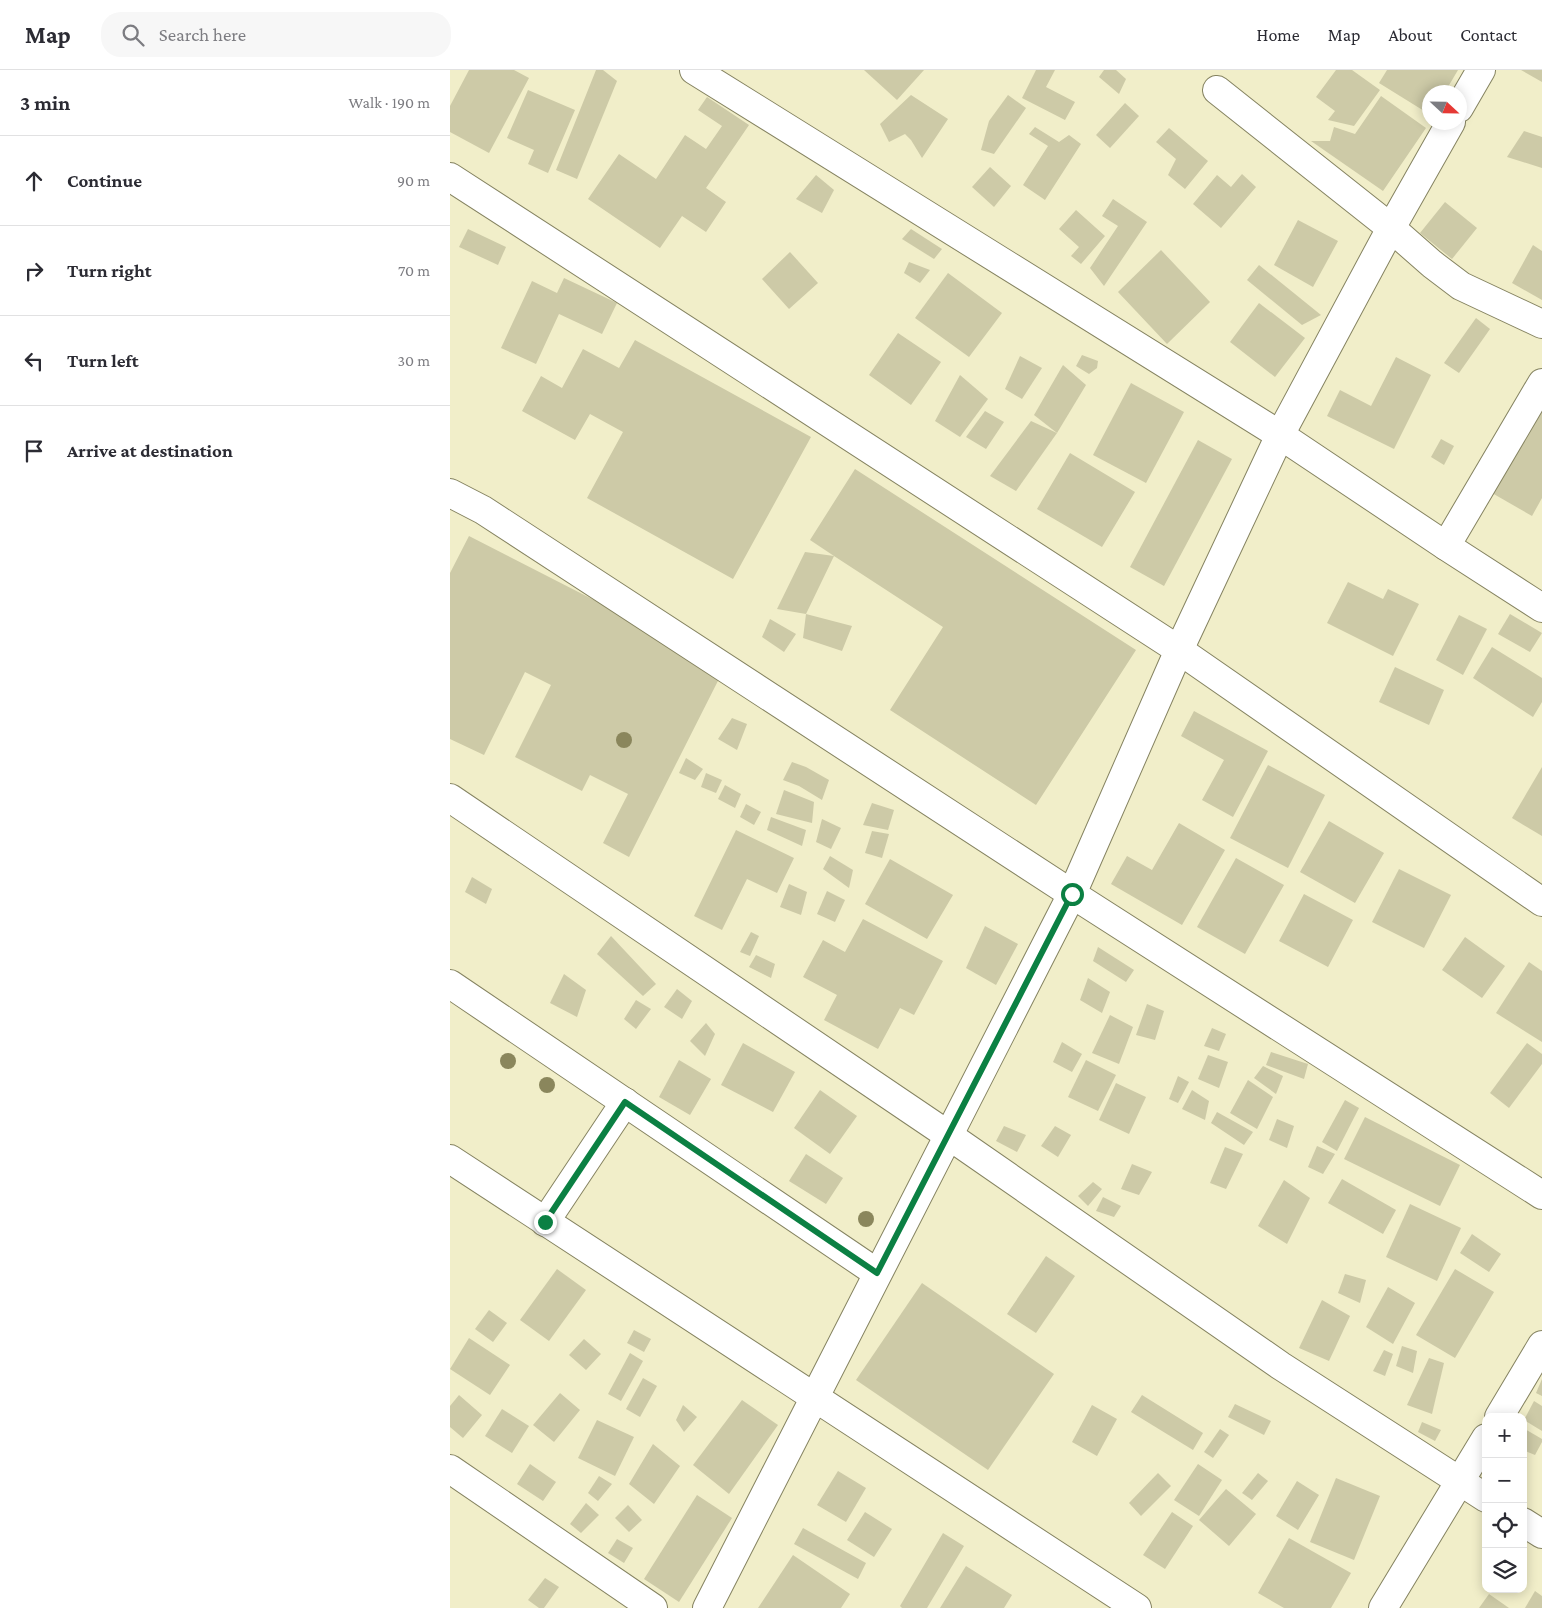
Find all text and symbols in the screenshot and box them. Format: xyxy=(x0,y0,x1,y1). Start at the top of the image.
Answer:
search box xyxy=(101,12,451,57)
text: Map xyxy=(25,21,71,48)
icon: search xyxy=(119,21,147,49)
text: Search here xyxy=(159,24,246,45)
text: Home xyxy=(1257,25,1300,45)
text: Map xyxy=(1328,25,1360,45)
text: About xyxy=(1388,25,1432,45)
text: Contact xyxy=(1460,25,1517,45)
north arrow xyxy=(1422,85,1467,130)
text: 3 min xyxy=(20,91,70,115)
text: Walk · 190 m xyxy=(349,94,430,111)
icon: ahead xyxy=(20,167,48,195)
text: Continue xyxy=(67,170,142,191)
text: 90 m xyxy=(397,172,430,189)
icon: right xyxy=(20,257,48,285)
text: Turn right xyxy=(67,260,152,281)
text: 70 m xyxy=(398,262,430,279)
icon: left xyxy=(20,347,48,375)
text: Turn left xyxy=(67,350,139,371)
text: 30 m xyxy=(398,352,430,369)
icon: arrive xyxy=(20,437,48,465)
text: Arrive at destination xyxy=(67,440,233,461)
route start xyxy=(1061,883,1084,906)
route end xyxy=(534,1211,557,1234)
map controls xyxy=(1482,1413,1527,1593)
button: + xyxy=(1482,1413,1527,1458)
button: − xyxy=(1482,1458,1527,1503)
button: locate xyxy=(1482,1503,1527,1548)
button: layers xyxy=(1482,1548,1527,1593)

